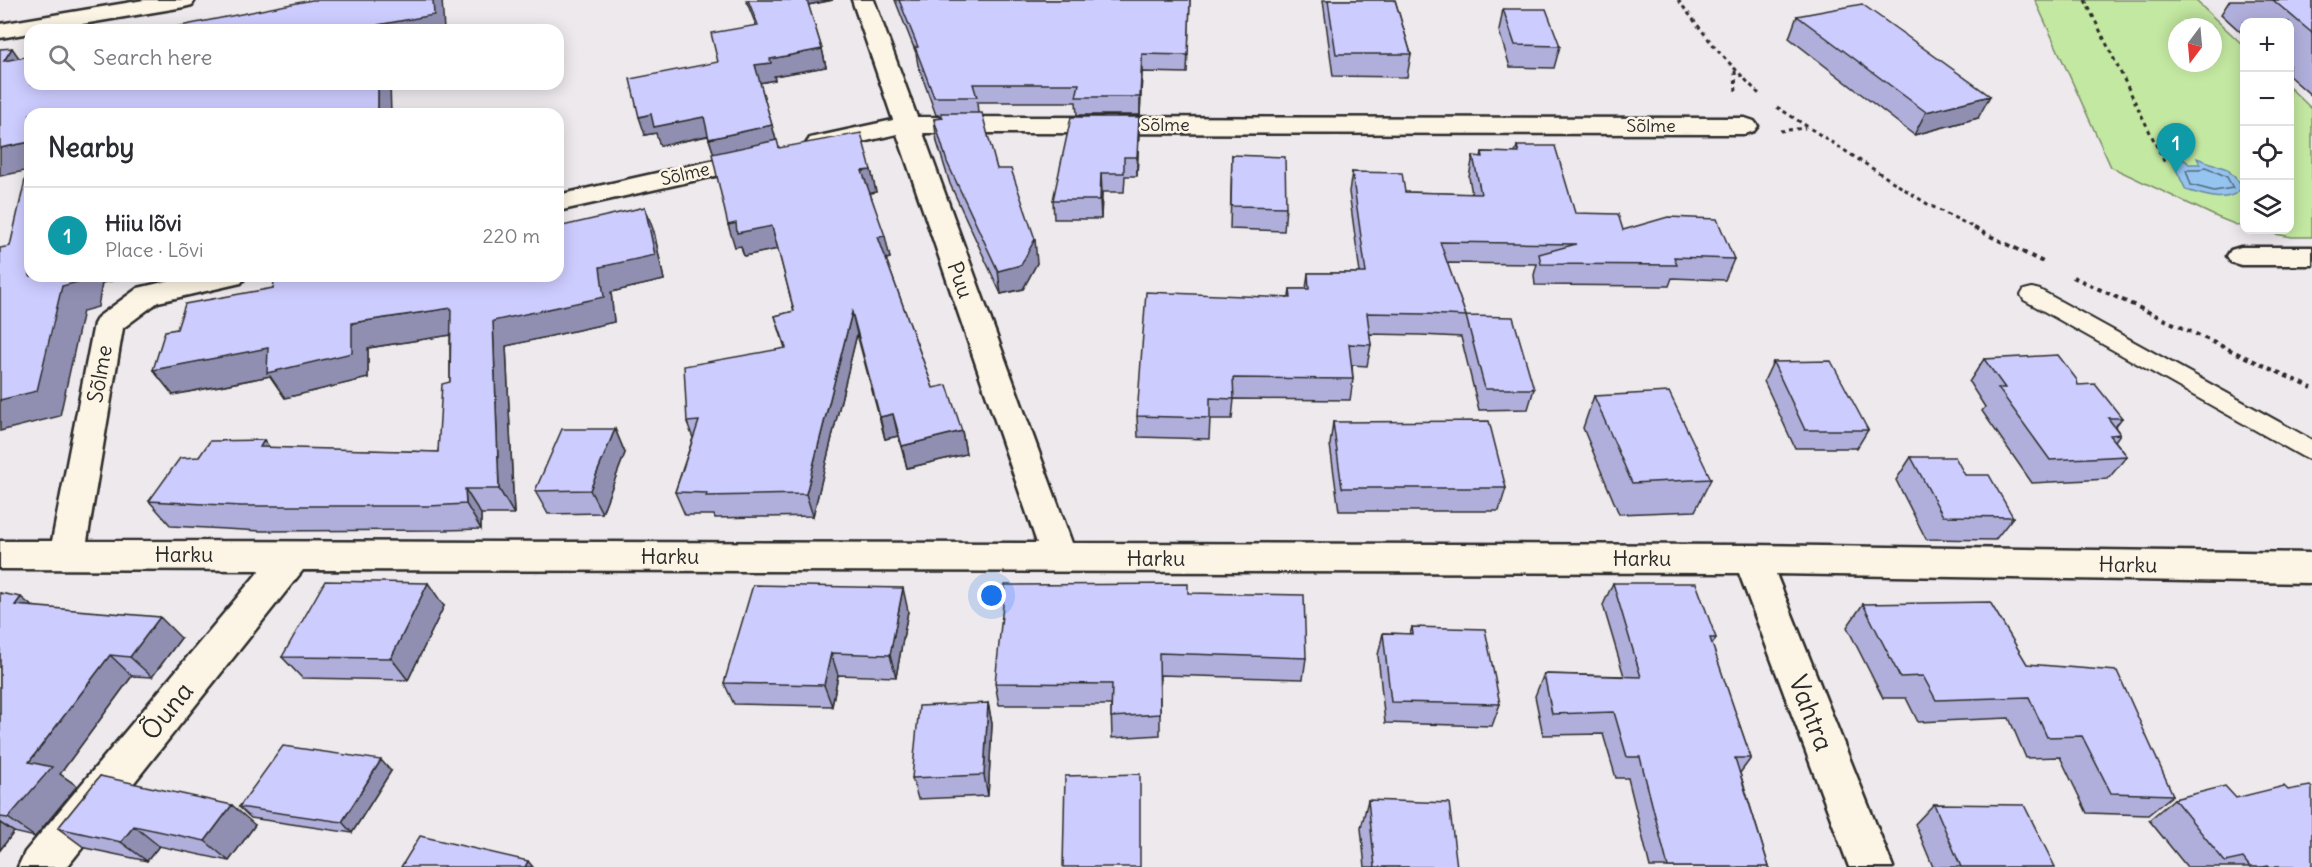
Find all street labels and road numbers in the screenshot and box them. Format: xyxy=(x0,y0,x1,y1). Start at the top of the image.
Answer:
street label: Sõlme xyxy=(1140,113,1190,136)
street label: Sõlme xyxy=(1626,114,1676,137)
street label: Sõlme xyxy=(658,157,712,190)
street label: Puu xyxy=(941,258,979,302)
street label: Sõlme xyxy=(81,343,118,405)
street label: Harku xyxy=(155,541,213,568)
street label: Harku xyxy=(641,543,699,570)
street label: Harku xyxy=(1127,545,1185,572)
street label: Harku xyxy=(1613,545,1671,572)
street label: Harku xyxy=(2098,550,2158,579)
street label: Vahtra xyxy=(1782,670,1841,755)
street label: Õuna xyxy=(133,675,200,746)

